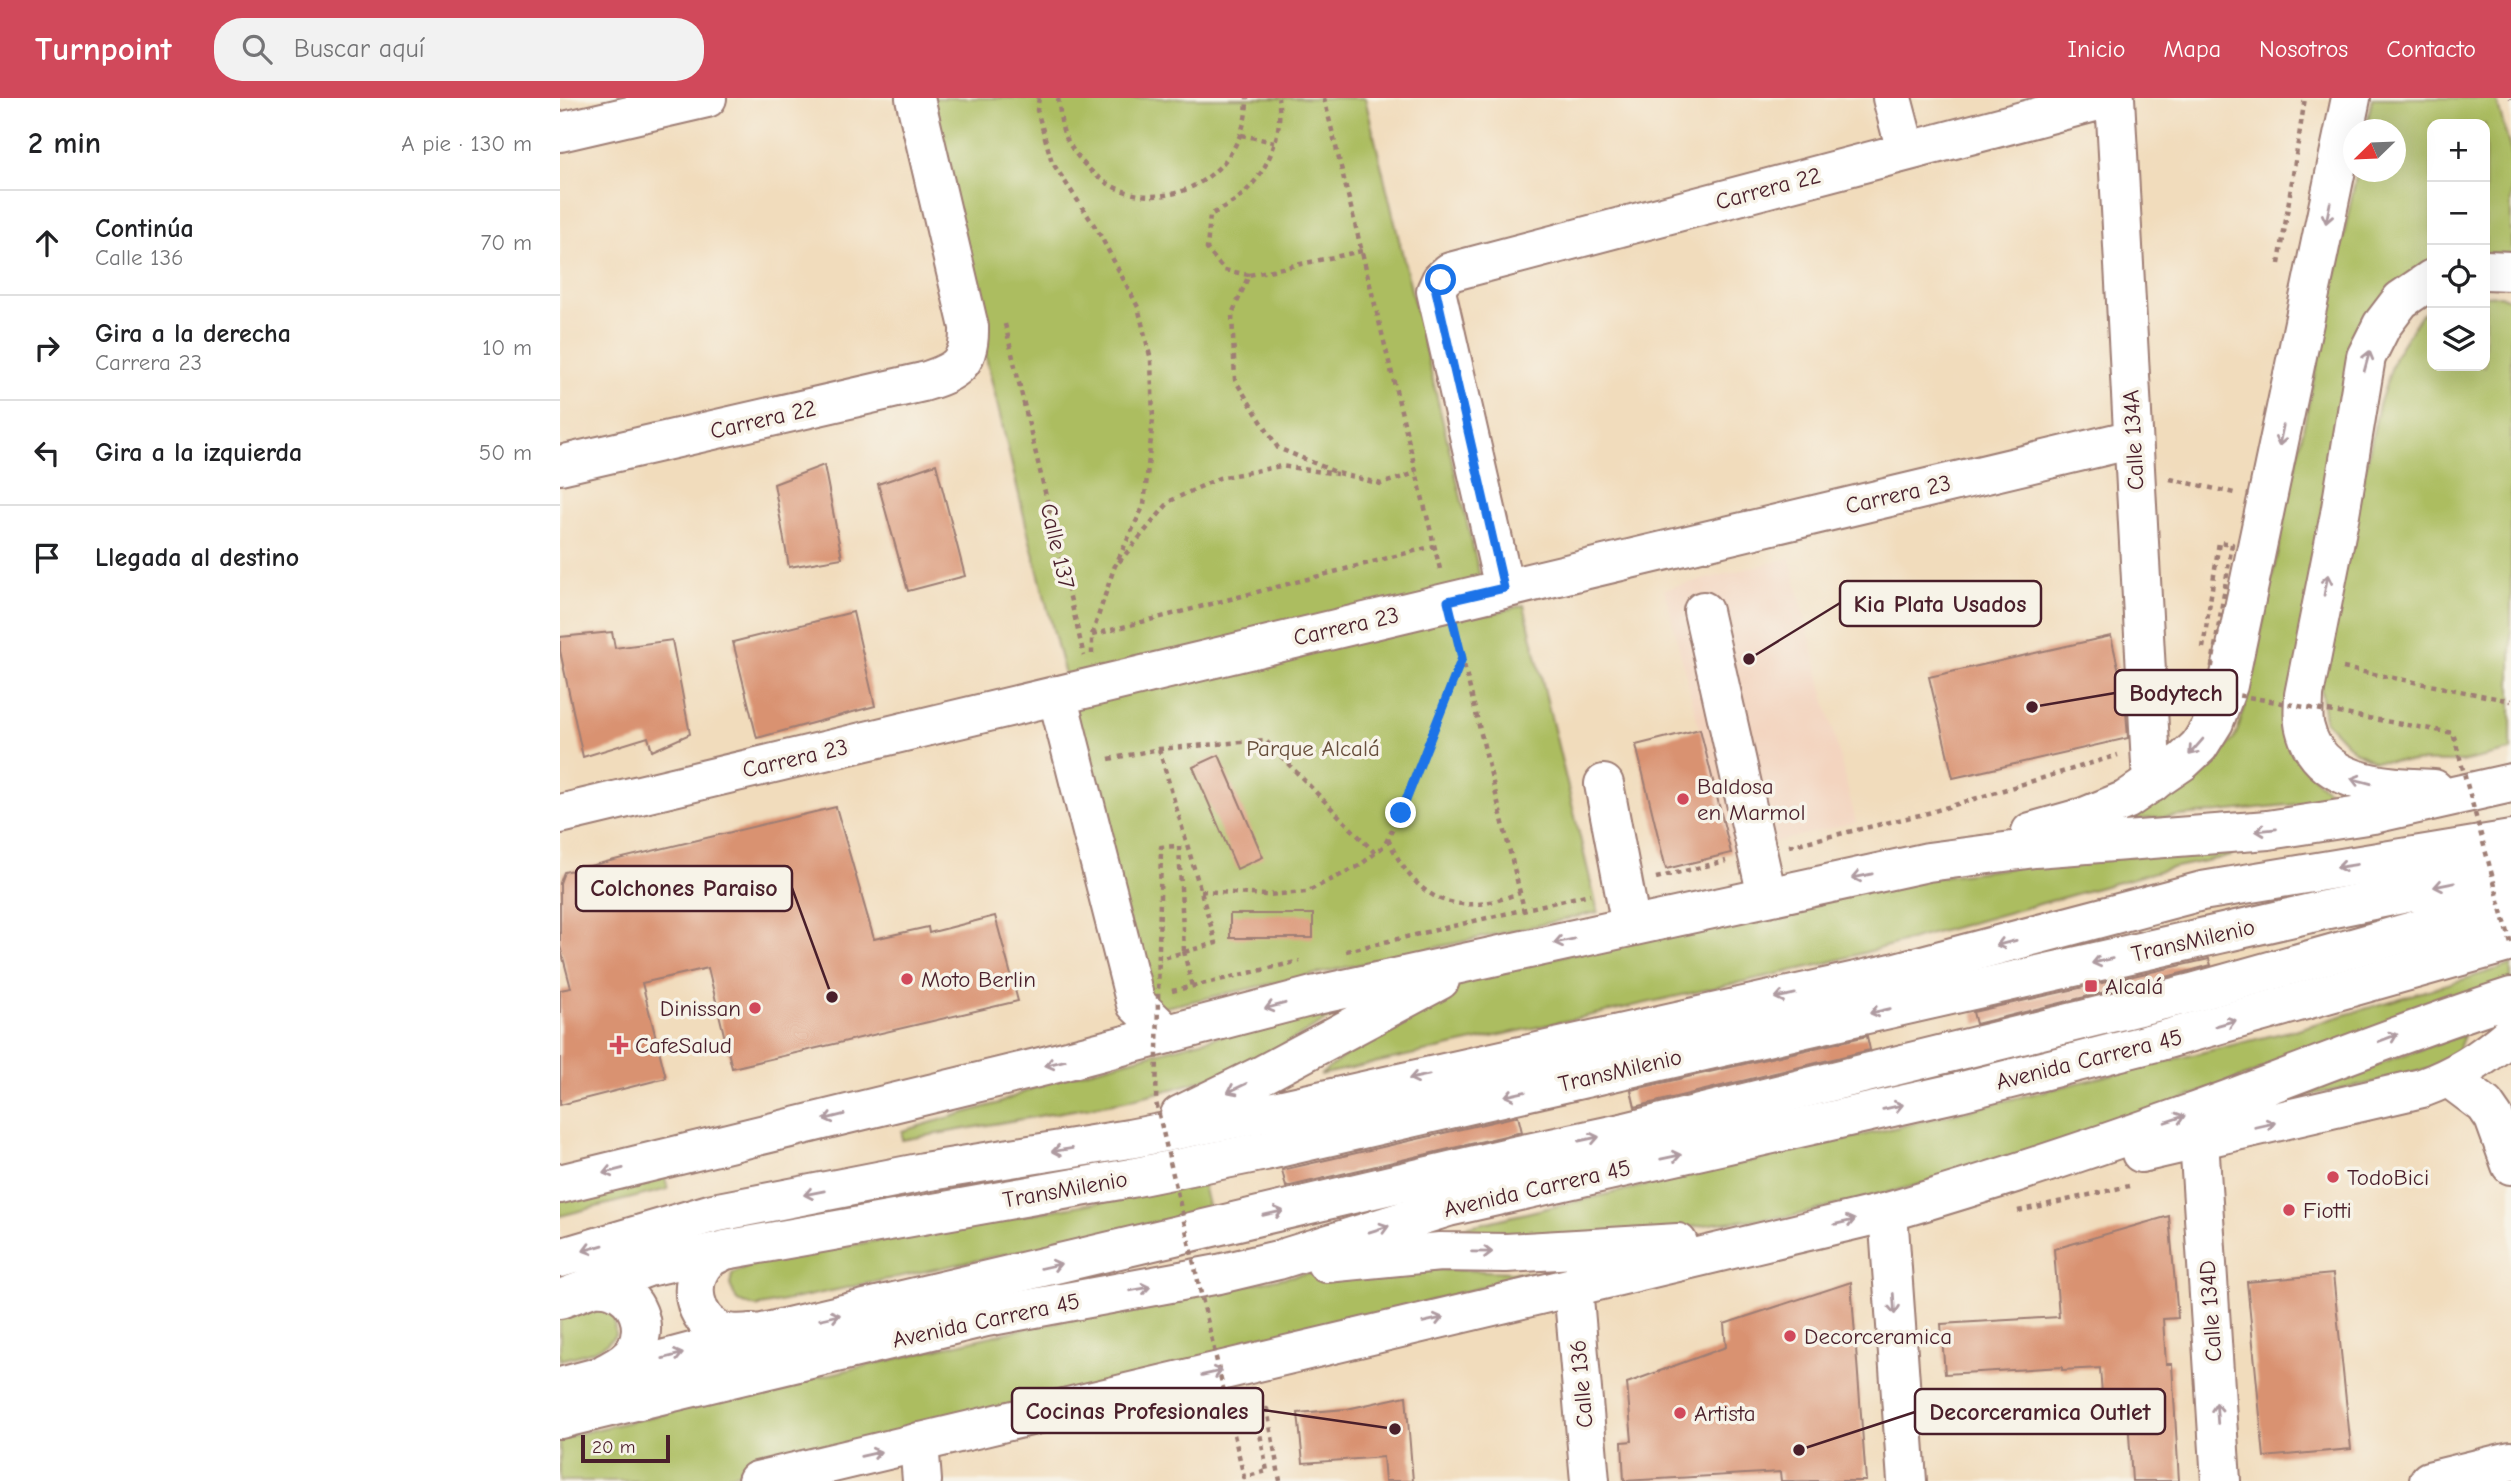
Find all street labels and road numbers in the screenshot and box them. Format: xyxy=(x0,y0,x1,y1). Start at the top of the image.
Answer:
street label: Carrera 22 xyxy=(1713,162,1824,215)
street label: Calle 134A xyxy=(2117,389,2150,491)
street label: Carrera 22 xyxy=(708,394,819,445)
street label: Carrera 23 xyxy=(1843,469,1953,520)
street label: Calle 137 xyxy=(1035,501,1080,592)
street label: Carrera 23 xyxy=(1291,601,1401,652)
street label: Carrera 23 xyxy=(740,733,850,784)
street label: TransMilenio xyxy=(2129,913,2258,968)
street label: Avenida Carrera 45 xyxy=(1993,1023,2185,1096)
street label: TransMilenio xyxy=(1556,1043,1685,1098)
street label: Avenida Carrera 45 xyxy=(1441,1154,1633,1223)
street label: TransMilenio xyxy=(1001,1165,1129,1214)
street label: Calle 134D xyxy=(2193,1259,2228,1363)
street label: Avenida Carrera 45 xyxy=(890,1287,1082,1354)
street label: Calle 136 xyxy=(1564,1339,1599,1429)

